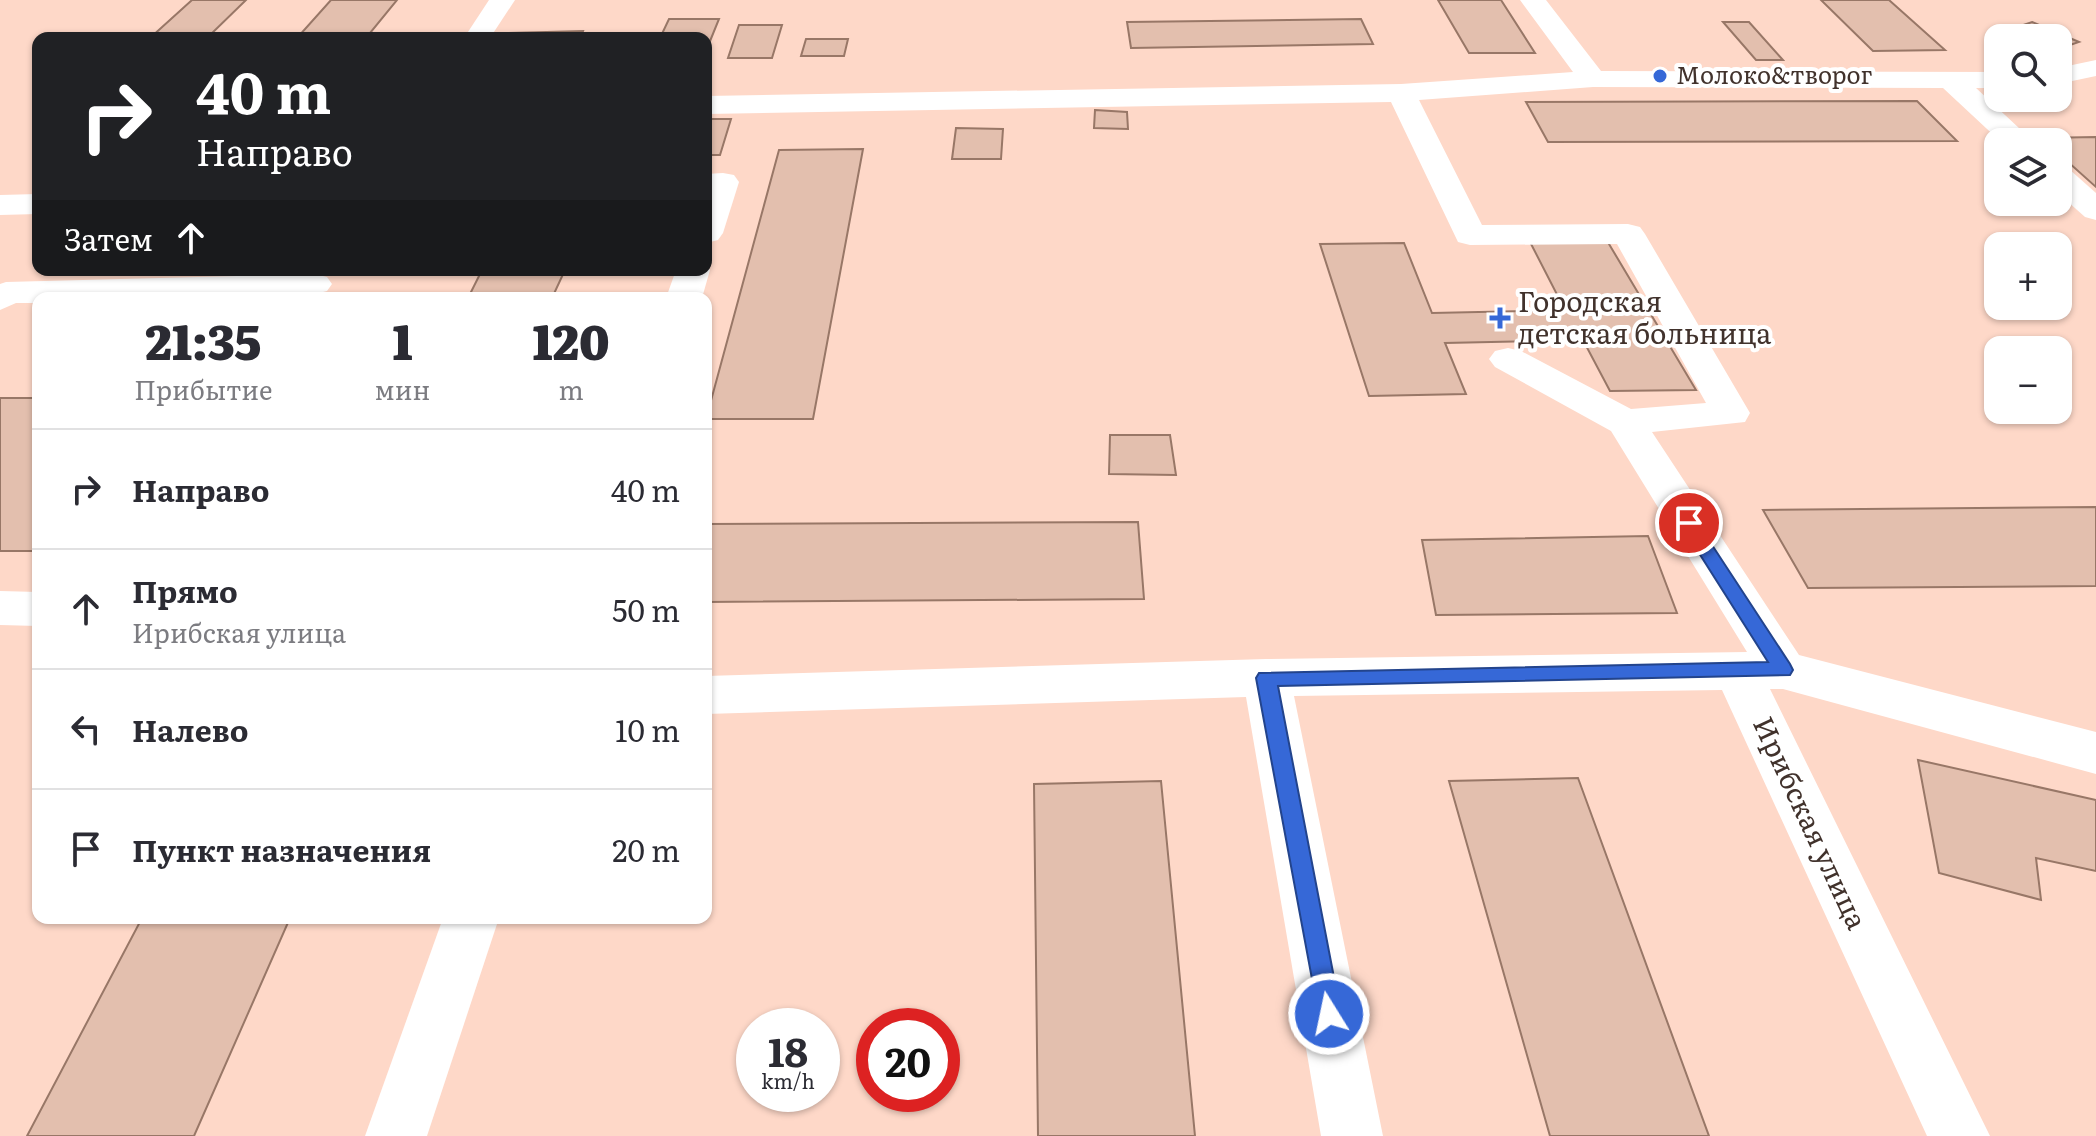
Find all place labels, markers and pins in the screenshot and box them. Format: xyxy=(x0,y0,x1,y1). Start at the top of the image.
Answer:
place label: Молоко&творог xyxy=(1676,56,1873,91)
marker: Молоко&творог xyxy=(1651,67,1669,85)
place label: Городская детская больница xyxy=(1518,279,1771,353)
marker: Городская детская больница xyxy=(1489,307,1511,329)
pin xyxy=(1655,489,1723,557)

